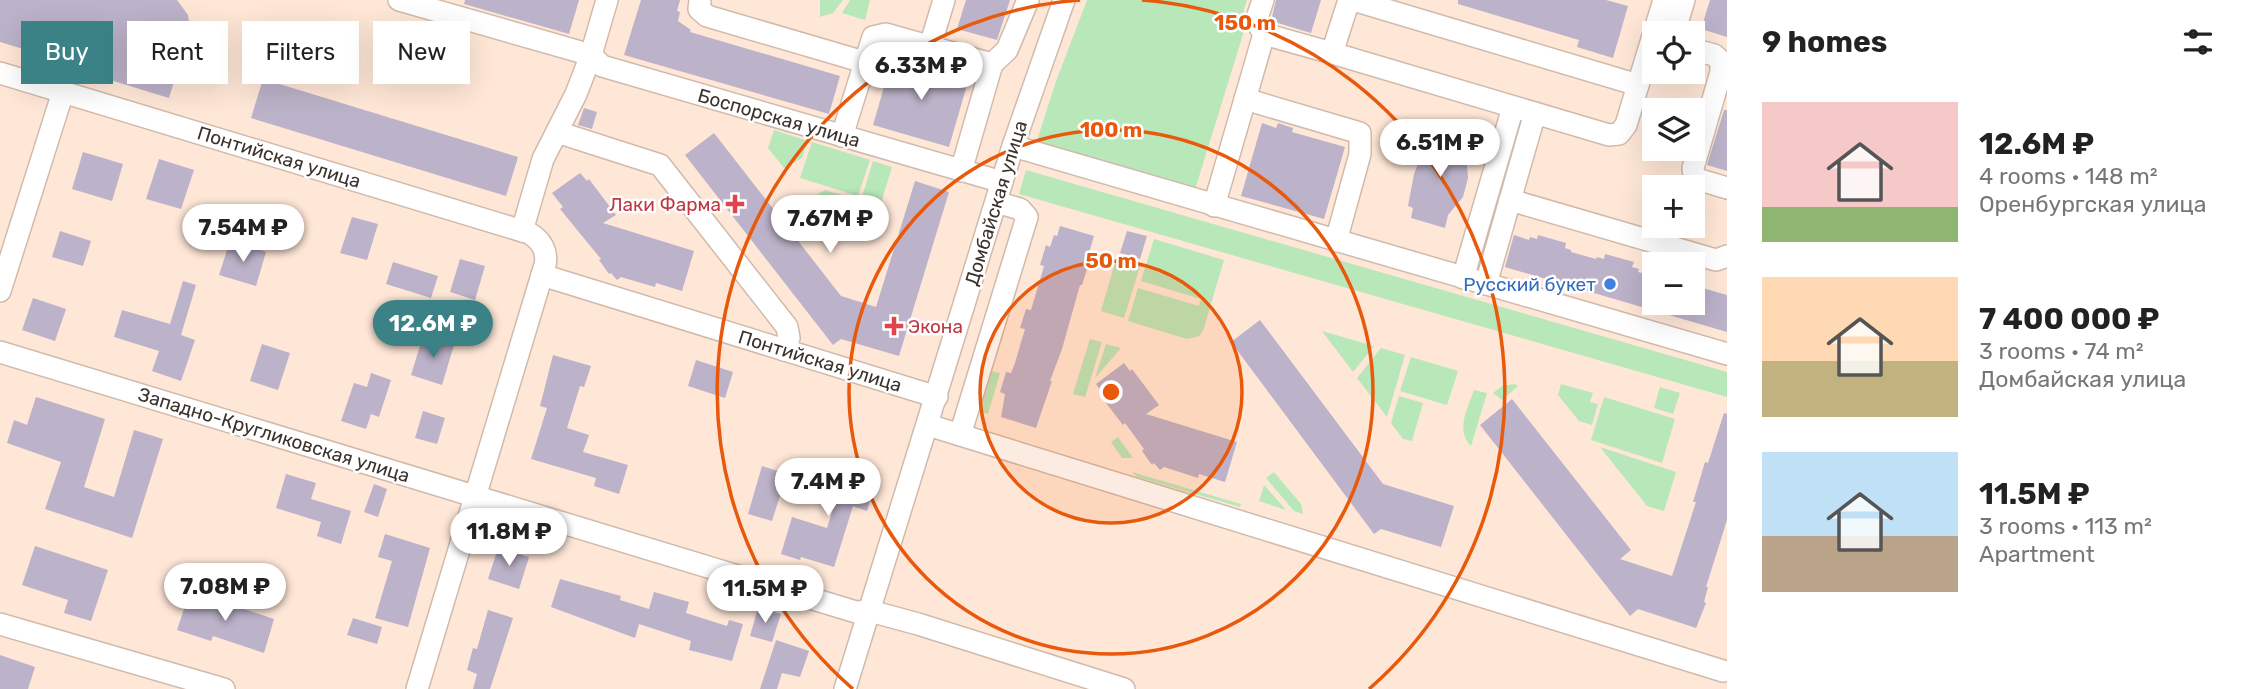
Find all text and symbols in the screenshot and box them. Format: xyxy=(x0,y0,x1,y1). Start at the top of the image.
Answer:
text: 150 m xyxy=(1214,10,1276,35)
chip: Buy xyxy=(21,21,113,84)
chip: Rent xyxy=(127,21,228,84)
chip: Filters xyxy=(242,21,359,84)
chip: New xyxy=(373,21,470,84)
map controls xyxy=(1642,21,1705,315)
button: locate xyxy=(1642,21,1705,84)
icon: filters xyxy=(2179,23,2217,61)
text: 9 homes xyxy=(1762,24,1887,60)
pin: 6.33M ₽ xyxy=(856,42,986,102)
text: 6.33M ₽ xyxy=(875,51,967,79)
street label: Боспорская улица xyxy=(695,84,863,152)
button: layers xyxy=(1642,98,1705,161)
text: 100 m xyxy=(1080,117,1142,142)
street label: Домбайская улица xyxy=(960,118,1032,288)
pin: 6.51M ₽ xyxy=(1375,120,1505,179)
street label: Понтийская улица xyxy=(194,121,364,193)
text: 12.6M ₽ xyxy=(1979,126,2094,162)
text: 6.51M ₽ xyxy=(1396,128,1484,156)
icon: home xyxy=(1818,130,1902,214)
text: 4 rooms · 148 m² xyxy=(1979,162,2158,190)
button: + xyxy=(1642,175,1705,238)
text: Оренбургская улица xyxy=(1979,190,2207,218)
place label: Лаки Фарма xyxy=(609,193,721,216)
marker: Лаки Фарма xyxy=(727,196,743,212)
pin: 7.67M ₽ xyxy=(765,196,895,255)
pin: 7.54M ₽ xyxy=(178,204,308,264)
text: 7.67M ₽ xyxy=(787,204,873,232)
text: 7.54M ₽ xyxy=(198,213,288,241)
text: 50 m xyxy=(1085,248,1137,273)
button: − xyxy=(1642,252,1705,315)
place label: Русский букет xyxy=(1463,273,1596,296)
marker: Русский букет xyxy=(1602,276,1618,292)
pin: 12.6M ₽ xyxy=(368,300,498,360)
text: 7 400 000 ₽ xyxy=(1979,301,2159,337)
icon: home xyxy=(1818,305,1902,389)
text: 12.6M ₽ xyxy=(389,309,477,337)
place label: Экона xyxy=(908,315,963,338)
marker: Экона xyxy=(886,318,902,334)
street label: Понтийская улица xyxy=(735,325,905,397)
text: 3 rooms · 74 m² xyxy=(1979,337,2144,365)
text: Домбайская улица xyxy=(1979,365,2186,393)
centre of rings xyxy=(1099,380,1123,404)
street label: Западно-Кругликовская улица xyxy=(135,383,413,487)
pin: 7.4M ₽ xyxy=(771,458,885,518)
text: 7.4M ₽ xyxy=(791,467,865,495)
text: 11.5M ₽ xyxy=(1979,476,2090,512)
icon: home xyxy=(1818,480,1902,564)
pin: 11.8M ₽ xyxy=(444,508,574,568)
text: 3 rooms · 113 m² xyxy=(1979,512,2152,540)
text: 11.8M ₽ xyxy=(466,517,552,545)
text: Apartment xyxy=(1979,540,2095,568)
pin: 7.08M ₽ xyxy=(160,564,290,623)
pin: 11.5M ₽ xyxy=(700,566,830,625)
text: 7.08M ₽ xyxy=(180,572,270,600)
text: 11.5M ₽ xyxy=(723,574,807,602)

